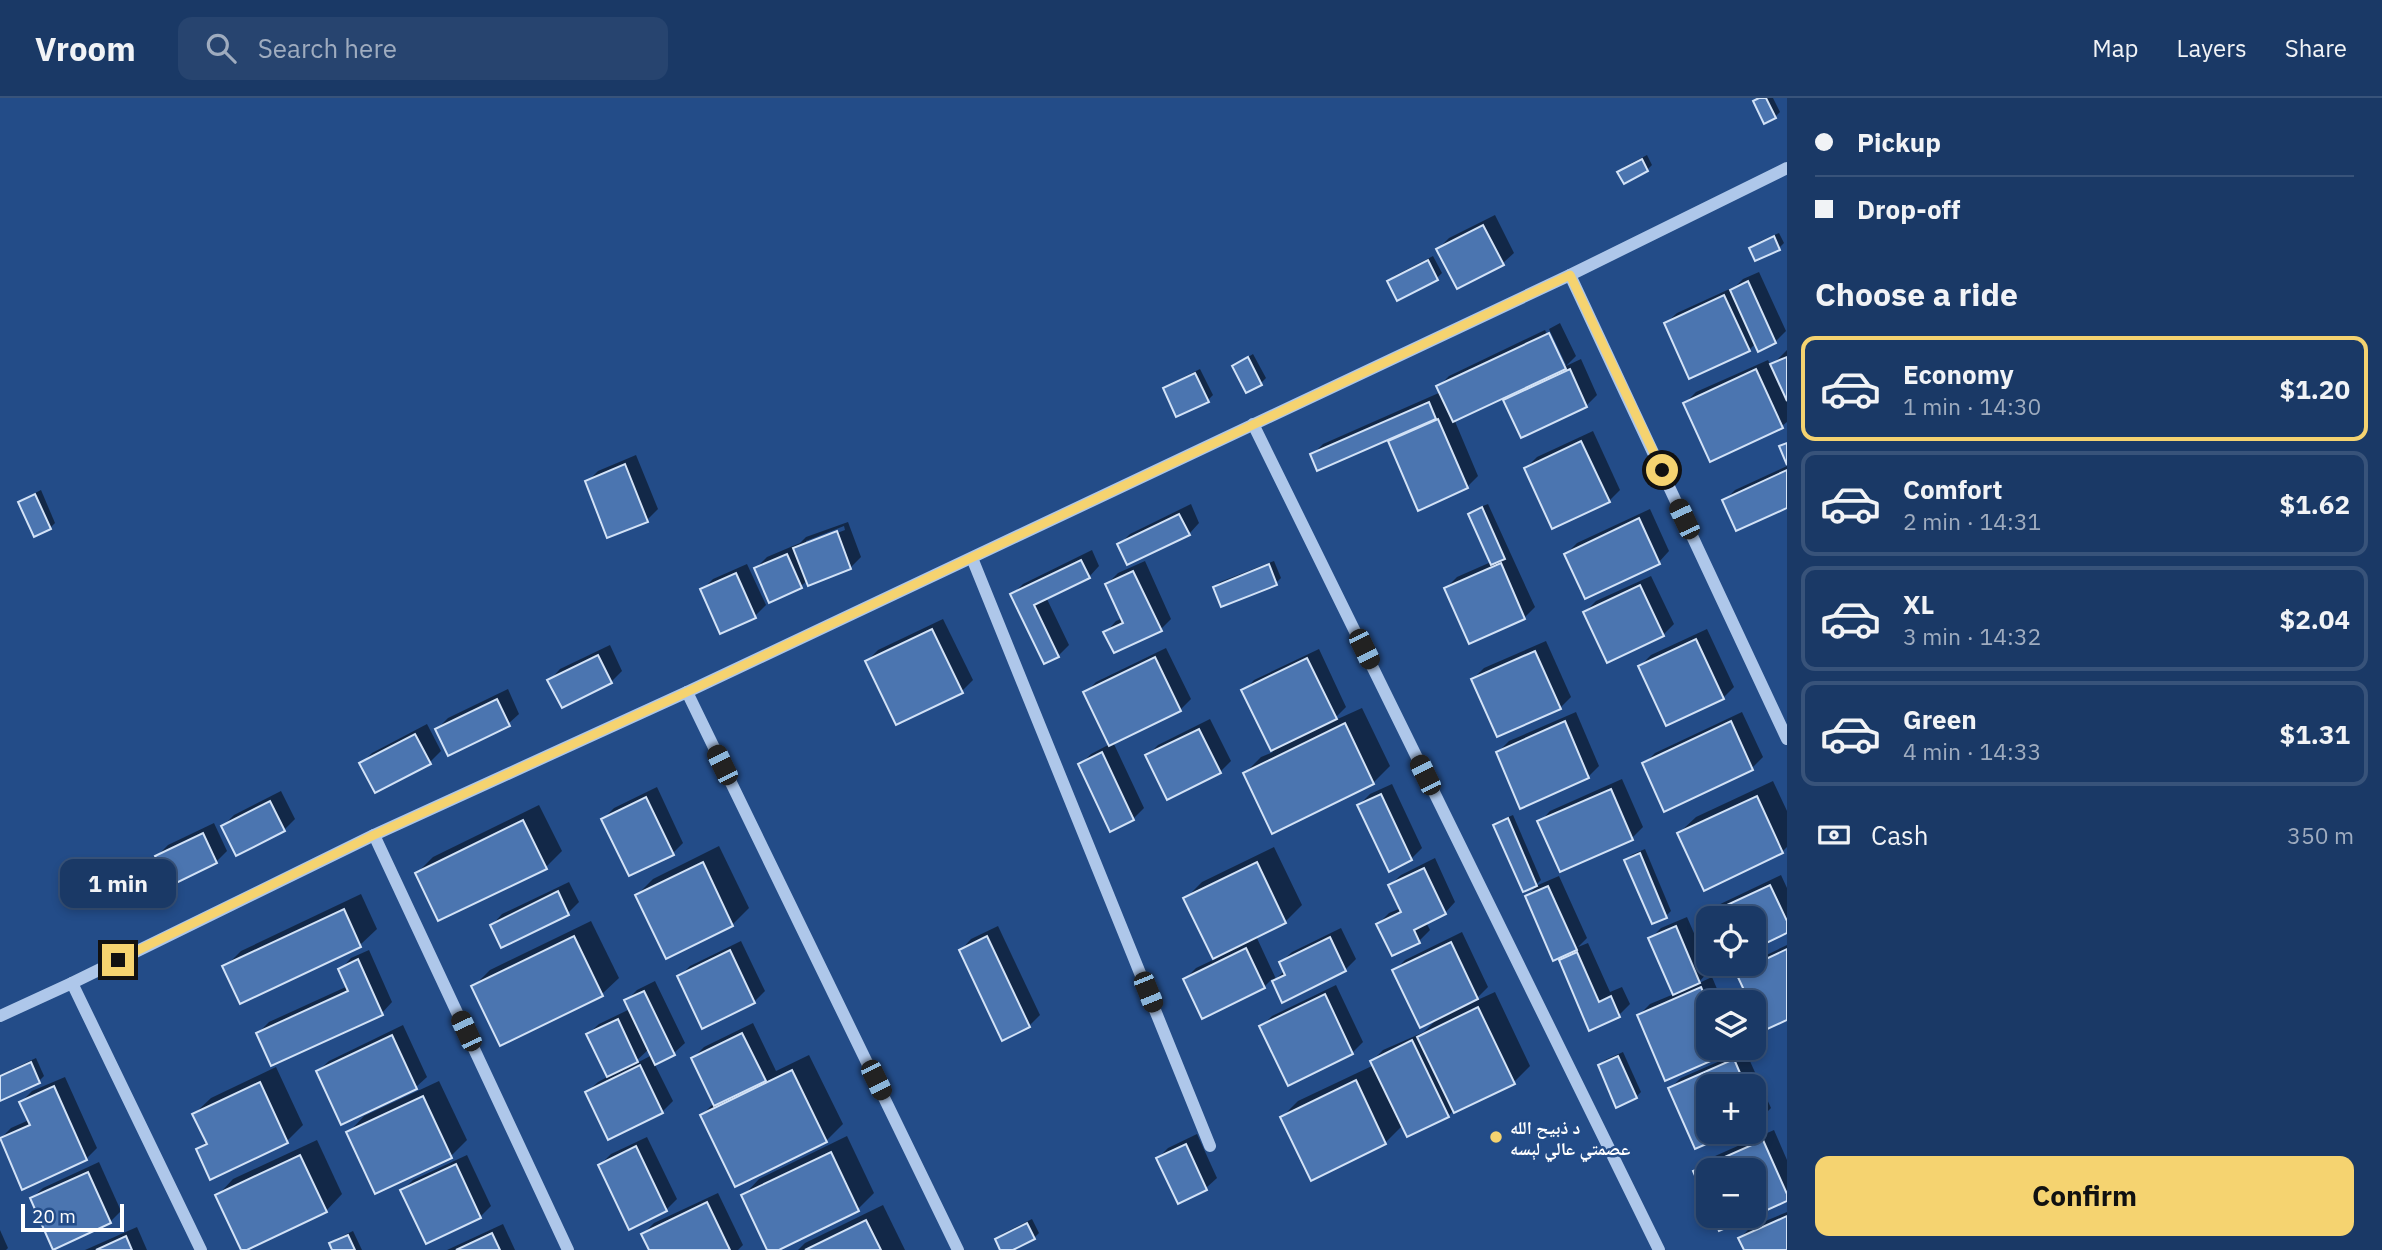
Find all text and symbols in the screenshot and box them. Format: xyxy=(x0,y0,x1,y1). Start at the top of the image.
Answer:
search box xyxy=(178,17,668,80)
text: Vroom xyxy=(35,27,136,70)
icon: search xyxy=(202,29,240,67)
text: Search here xyxy=(258,31,397,65)
text: Map xyxy=(2092,32,2139,64)
text: Layers xyxy=(2177,32,2247,64)
text: Share xyxy=(2285,32,2347,64)
text: Pickup xyxy=(1857,125,1941,159)
text: Drop-off xyxy=(1857,192,1960,226)
text: Choose a ride xyxy=(1815,273,2018,315)
icon: car xyxy=(1819,357,1882,420)
text: Economy xyxy=(1903,357,2014,391)
text: $1.20 xyxy=(2280,372,2350,406)
text: 1 min · 14:30 xyxy=(1903,391,2041,421)
route start xyxy=(1646,454,1678,486)
icon: car xyxy=(1819,472,1882,535)
text: Comfort xyxy=(1903,472,2002,506)
text: $1.62 xyxy=(2280,487,2350,521)
car xyxy=(1666,496,1703,542)
text: 2 min · 14:31 xyxy=(1903,506,2041,536)
icon: car xyxy=(1819,587,1882,650)
text: XL xyxy=(1903,587,1934,621)
text: $2.04 xyxy=(2280,602,2350,636)
text: 3 min · 14:32 xyxy=(1903,621,2041,651)
car xyxy=(1346,626,1383,672)
icon: car xyxy=(1819,702,1882,765)
text: Green xyxy=(1903,702,1977,736)
text: $1.31 xyxy=(2280,717,2350,751)
text: 4 min · 14:33 xyxy=(1903,736,2041,766)
car xyxy=(704,742,741,788)
car xyxy=(1407,752,1444,798)
icon: cash xyxy=(1815,816,1853,854)
text: Cash xyxy=(1871,818,1928,852)
text: 350 m xyxy=(2287,820,2354,850)
callout: 1 min xyxy=(60,858,176,908)
text: 1 min xyxy=(88,868,148,898)
map controls xyxy=(1696,906,1766,1228)
button: locate xyxy=(1696,906,1766,976)
route end xyxy=(102,944,134,976)
car xyxy=(1131,969,1166,1015)
button: layers xyxy=(1696,990,1766,1060)
car xyxy=(448,1008,485,1054)
car xyxy=(858,1057,895,1103)
button: + xyxy=(1696,1074,1766,1144)
place label: د ذبیح الله عصمتي عالي لېسه xyxy=(1510,1116,1630,1163)
marker: د ذبیح الله عصمتي عالي لېسه xyxy=(1488,1129,1504,1145)
button: Confirm xyxy=(1815,1156,2354,1236)
button: − xyxy=(1696,1158,1766,1228)
scale bar xyxy=(21,1201,124,1233)
text: 20 m xyxy=(32,1204,76,1228)

